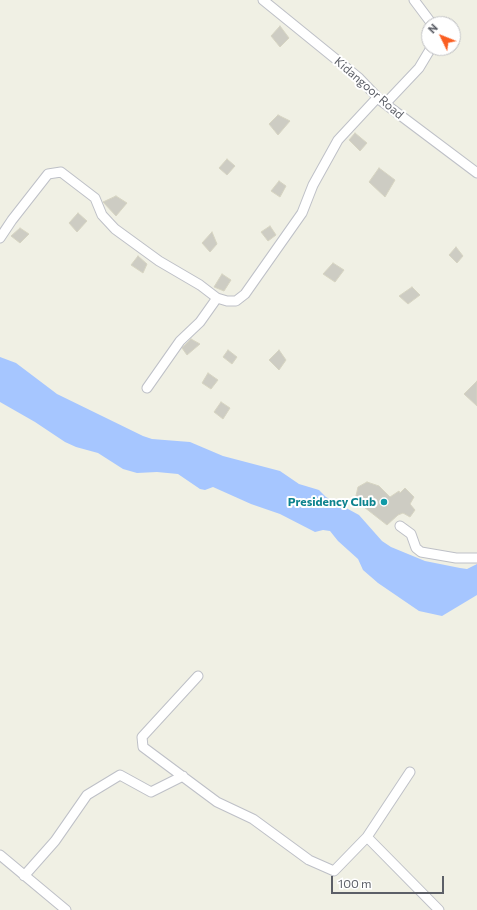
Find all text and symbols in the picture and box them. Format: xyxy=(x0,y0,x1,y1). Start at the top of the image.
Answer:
north arrow xyxy=(421,16,461,56)
text: N xyxy=(425,21,440,36)
street label: Kidangoor Road xyxy=(331,54,407,122)
place label: Presidency Club xyxy=(288,495,376,509)
marker: Presidency Club xyxy=(379,497,389,507)
scale bar xyxy=(333,868,446,894)
text: 100 m xyxy=(338,876,372,890)

